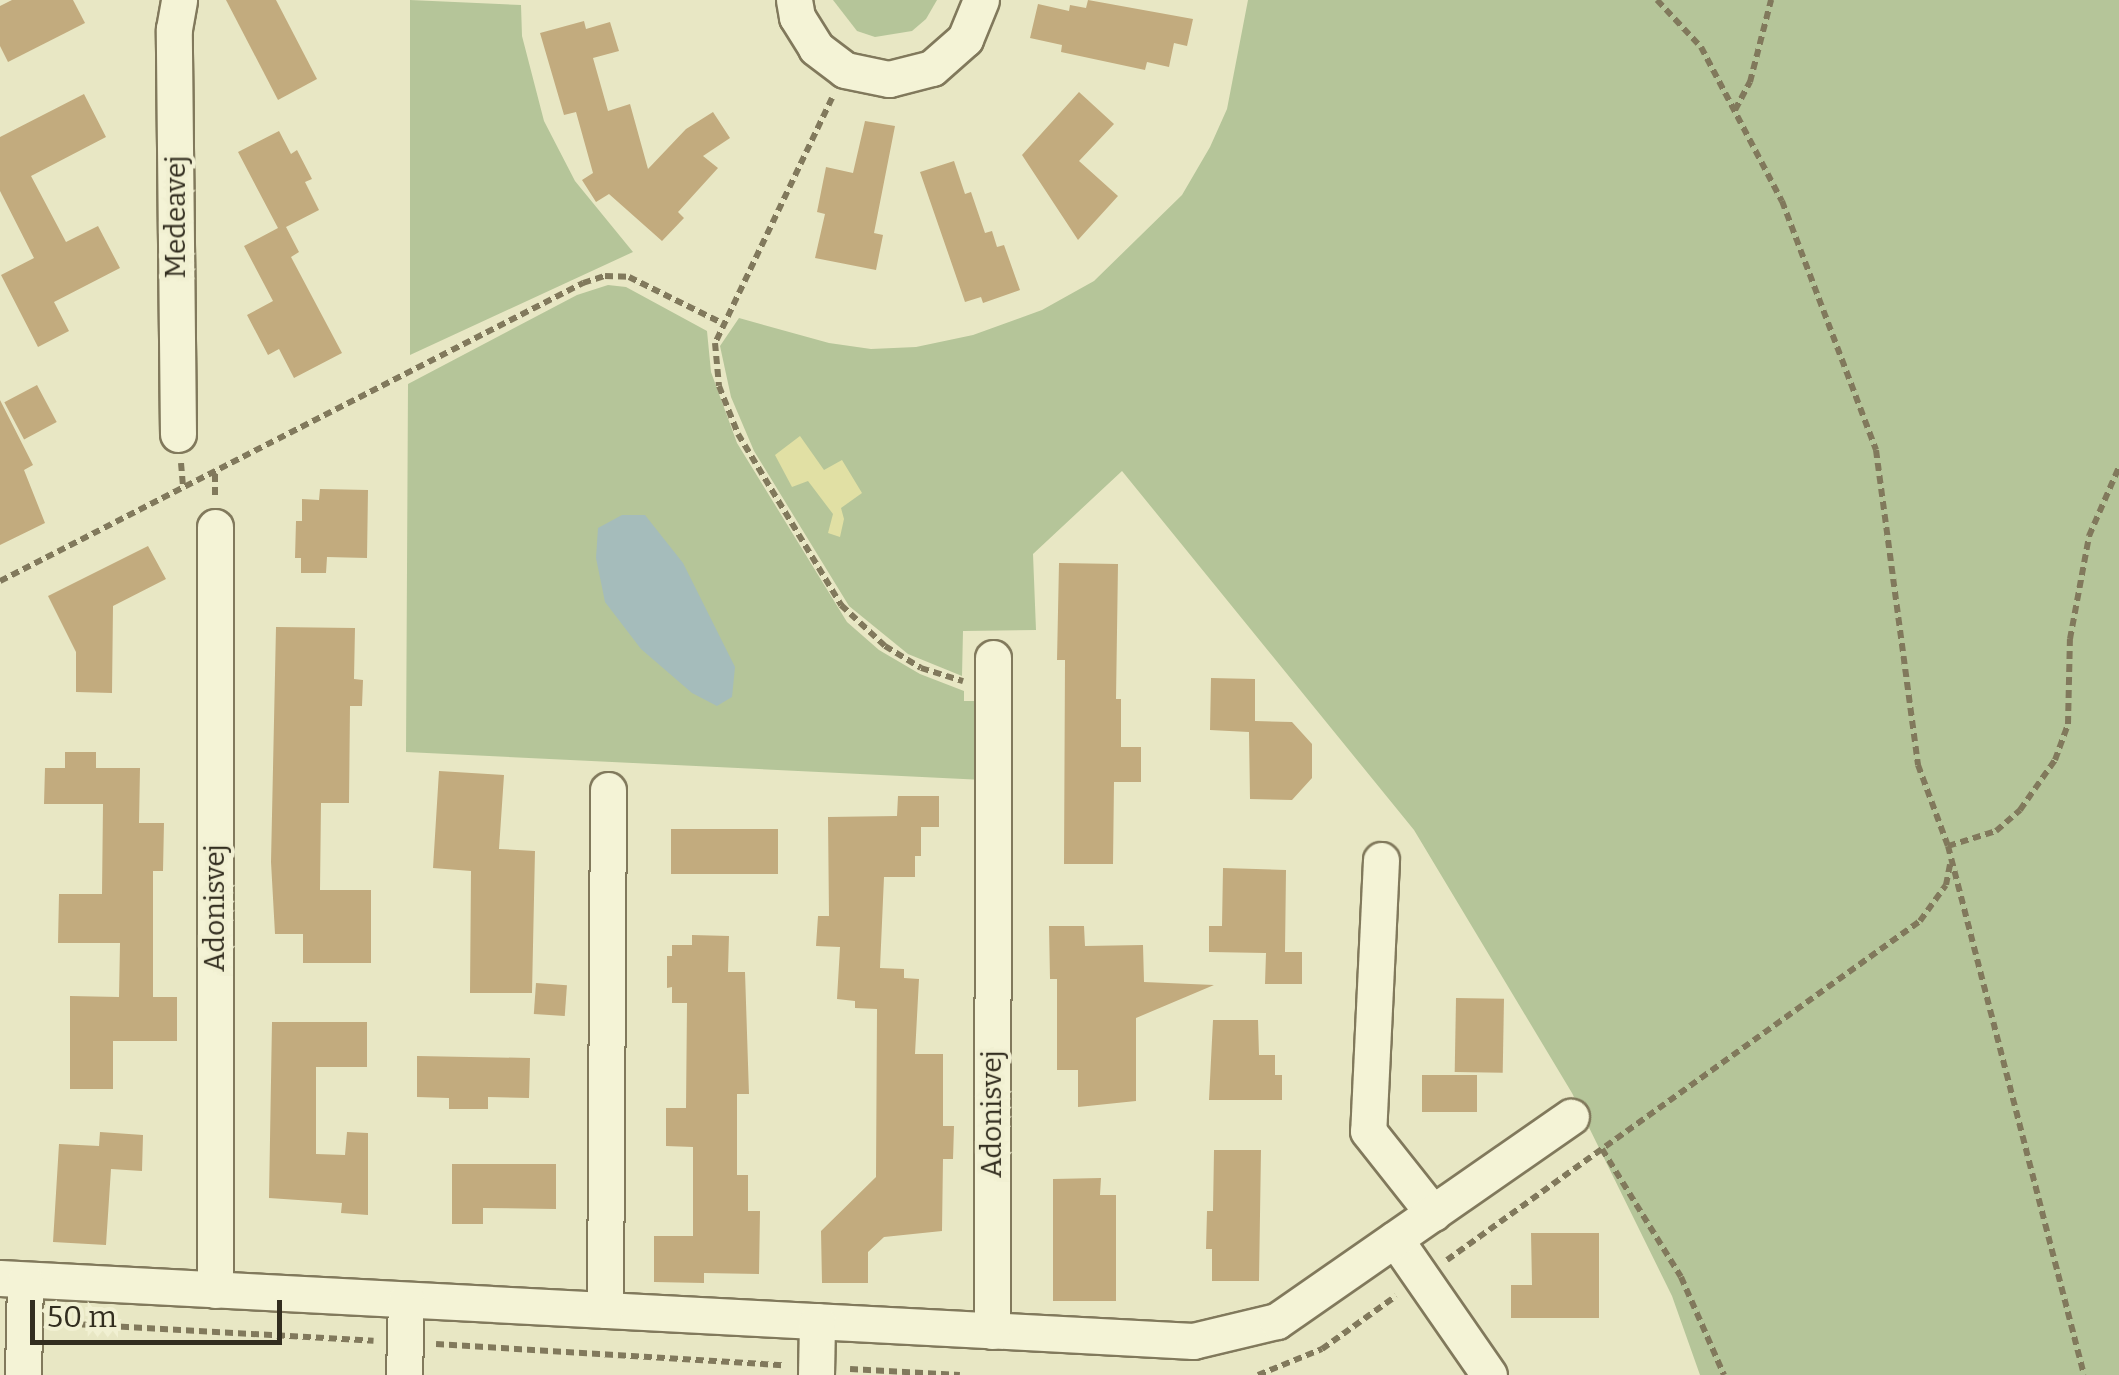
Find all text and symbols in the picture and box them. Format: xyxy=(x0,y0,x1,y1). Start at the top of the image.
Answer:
street label: Medeavej xyxy=(159,156,193,278)
street label: Adonisvej xyxy=(198,844,232,972)
street label: Adonisvej xyxy=(975,1050,1009,1178)
scale bar xyxy=(35,1280,288,1342)
text: 50 m xyxy=(47,1299,117,1335)

